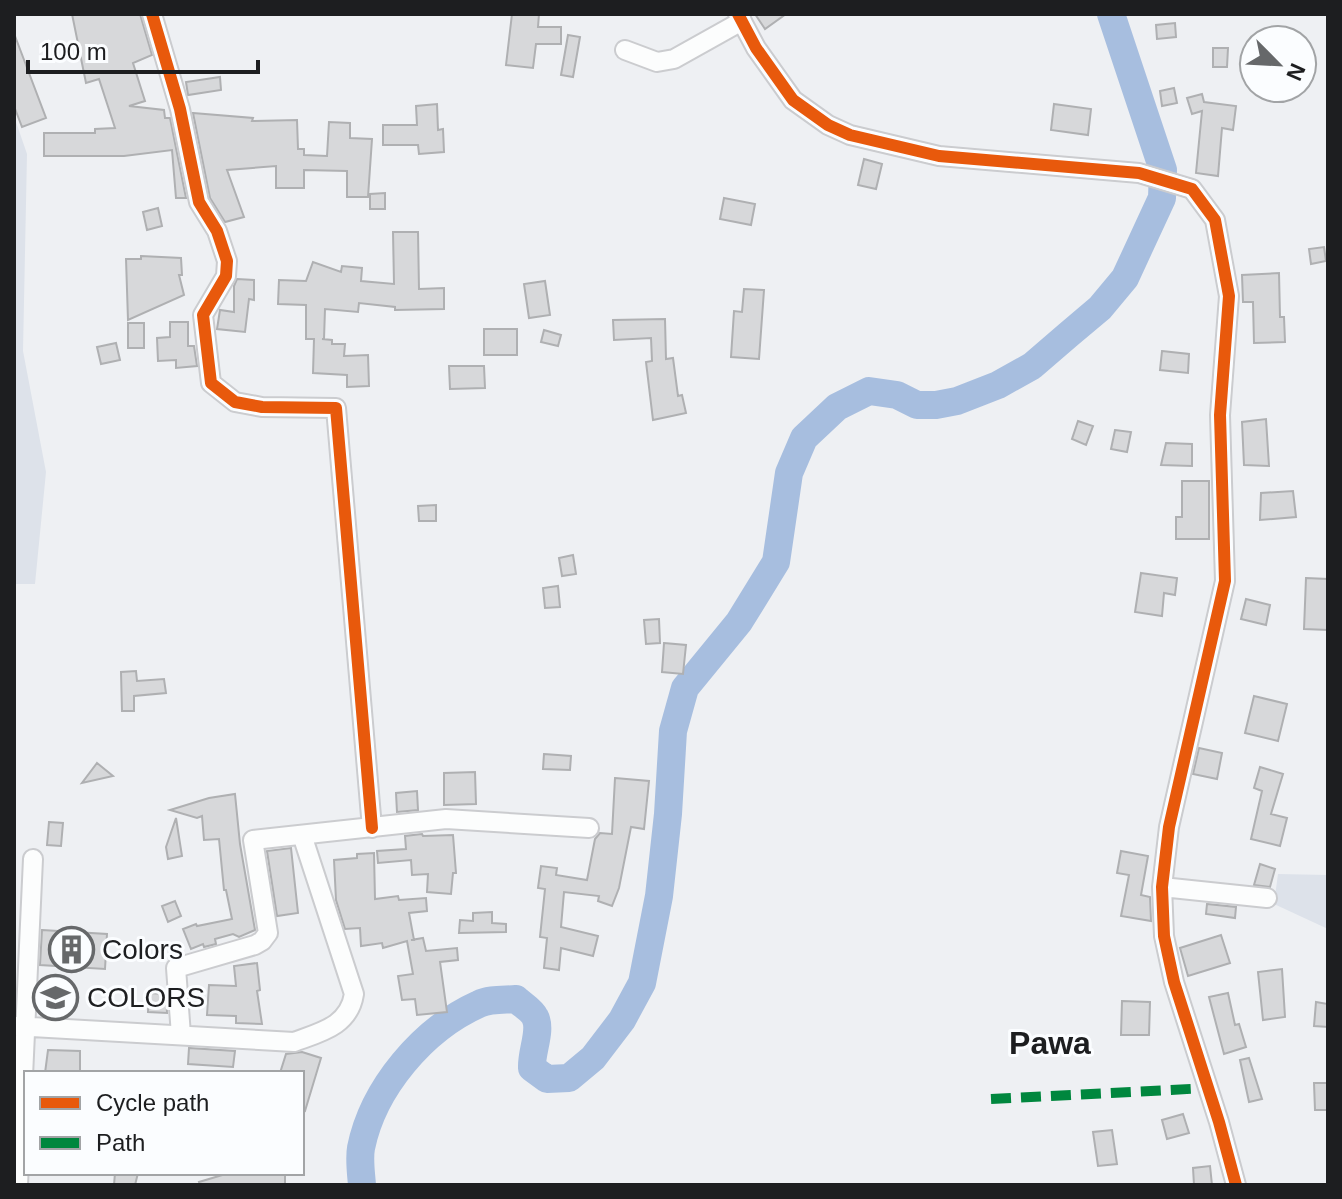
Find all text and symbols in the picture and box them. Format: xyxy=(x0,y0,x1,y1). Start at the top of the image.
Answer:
scale bar xyxy=(28,24,258,74)
north arrow xyxy=(1238,24,1318,104)
text: 100 m xyxy=(40,38,107,65)
text: N xyxy=(1281,60,1310,84)
building icon: Colors xyxy=(47,925,95,973)
place label: Colors xyxy=(102,934,183,965)
school or university icon: COLORS xyxy=(32,973,80,1021)
place label: COLORS xyxy=(87,982,205,1013)
district label: Pawa xyxy=(1009,1025,1091,1061)
legend xyxy=(24,1071,304,1175)
text: Cycle path xyxy=(96,1089,209,1116)
text: Path xyxy=(96,1129,145,1156)

